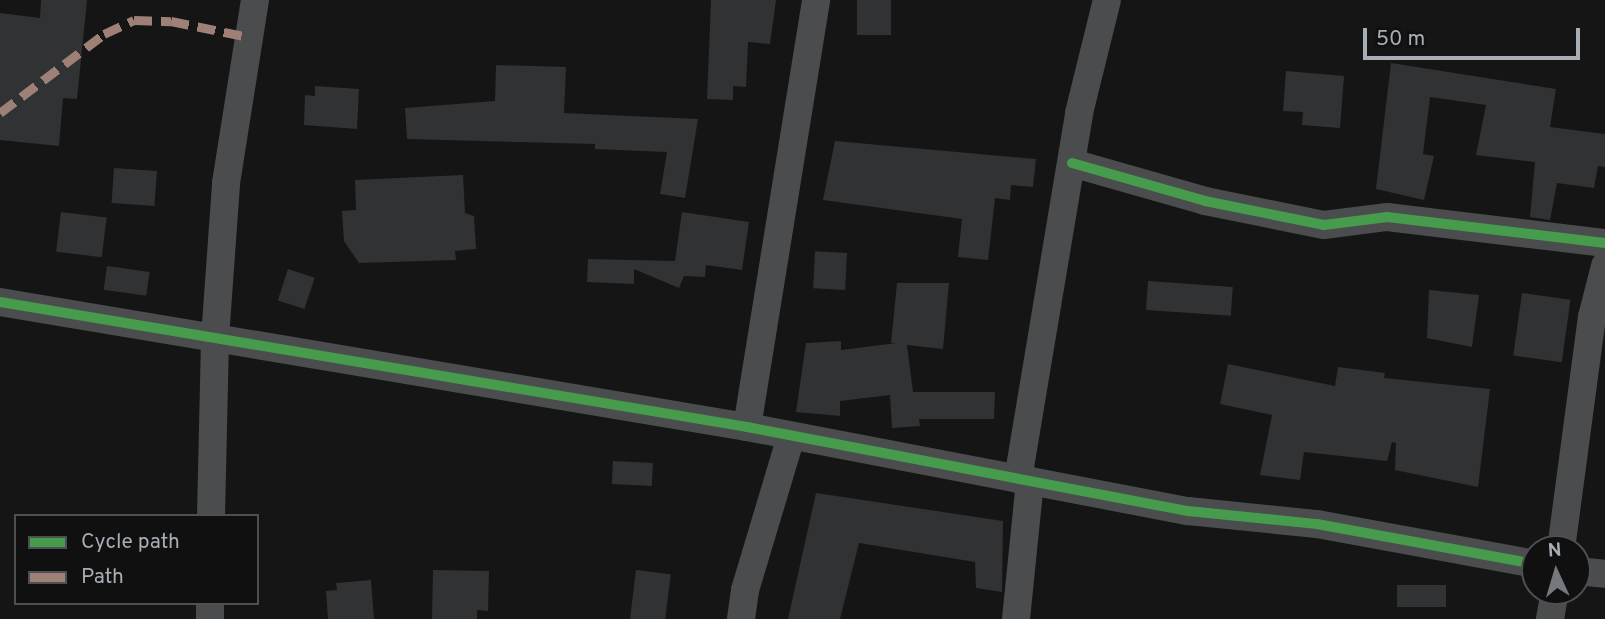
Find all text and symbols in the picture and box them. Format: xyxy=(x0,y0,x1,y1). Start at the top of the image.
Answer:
scale bar xyxy=(1367,14,1584,58)
text: 50 m xyxy=(1376,26,1425,53)
legend xyxy=(14,514,259,605)
text: Cycle path xyxy=(81,529,180,556)
north arrow xyxy=(1521,535,1591,605)
text: N xyxy=(1547,539,1562,563)
text: Path xyxy=(81,564,124,591)

